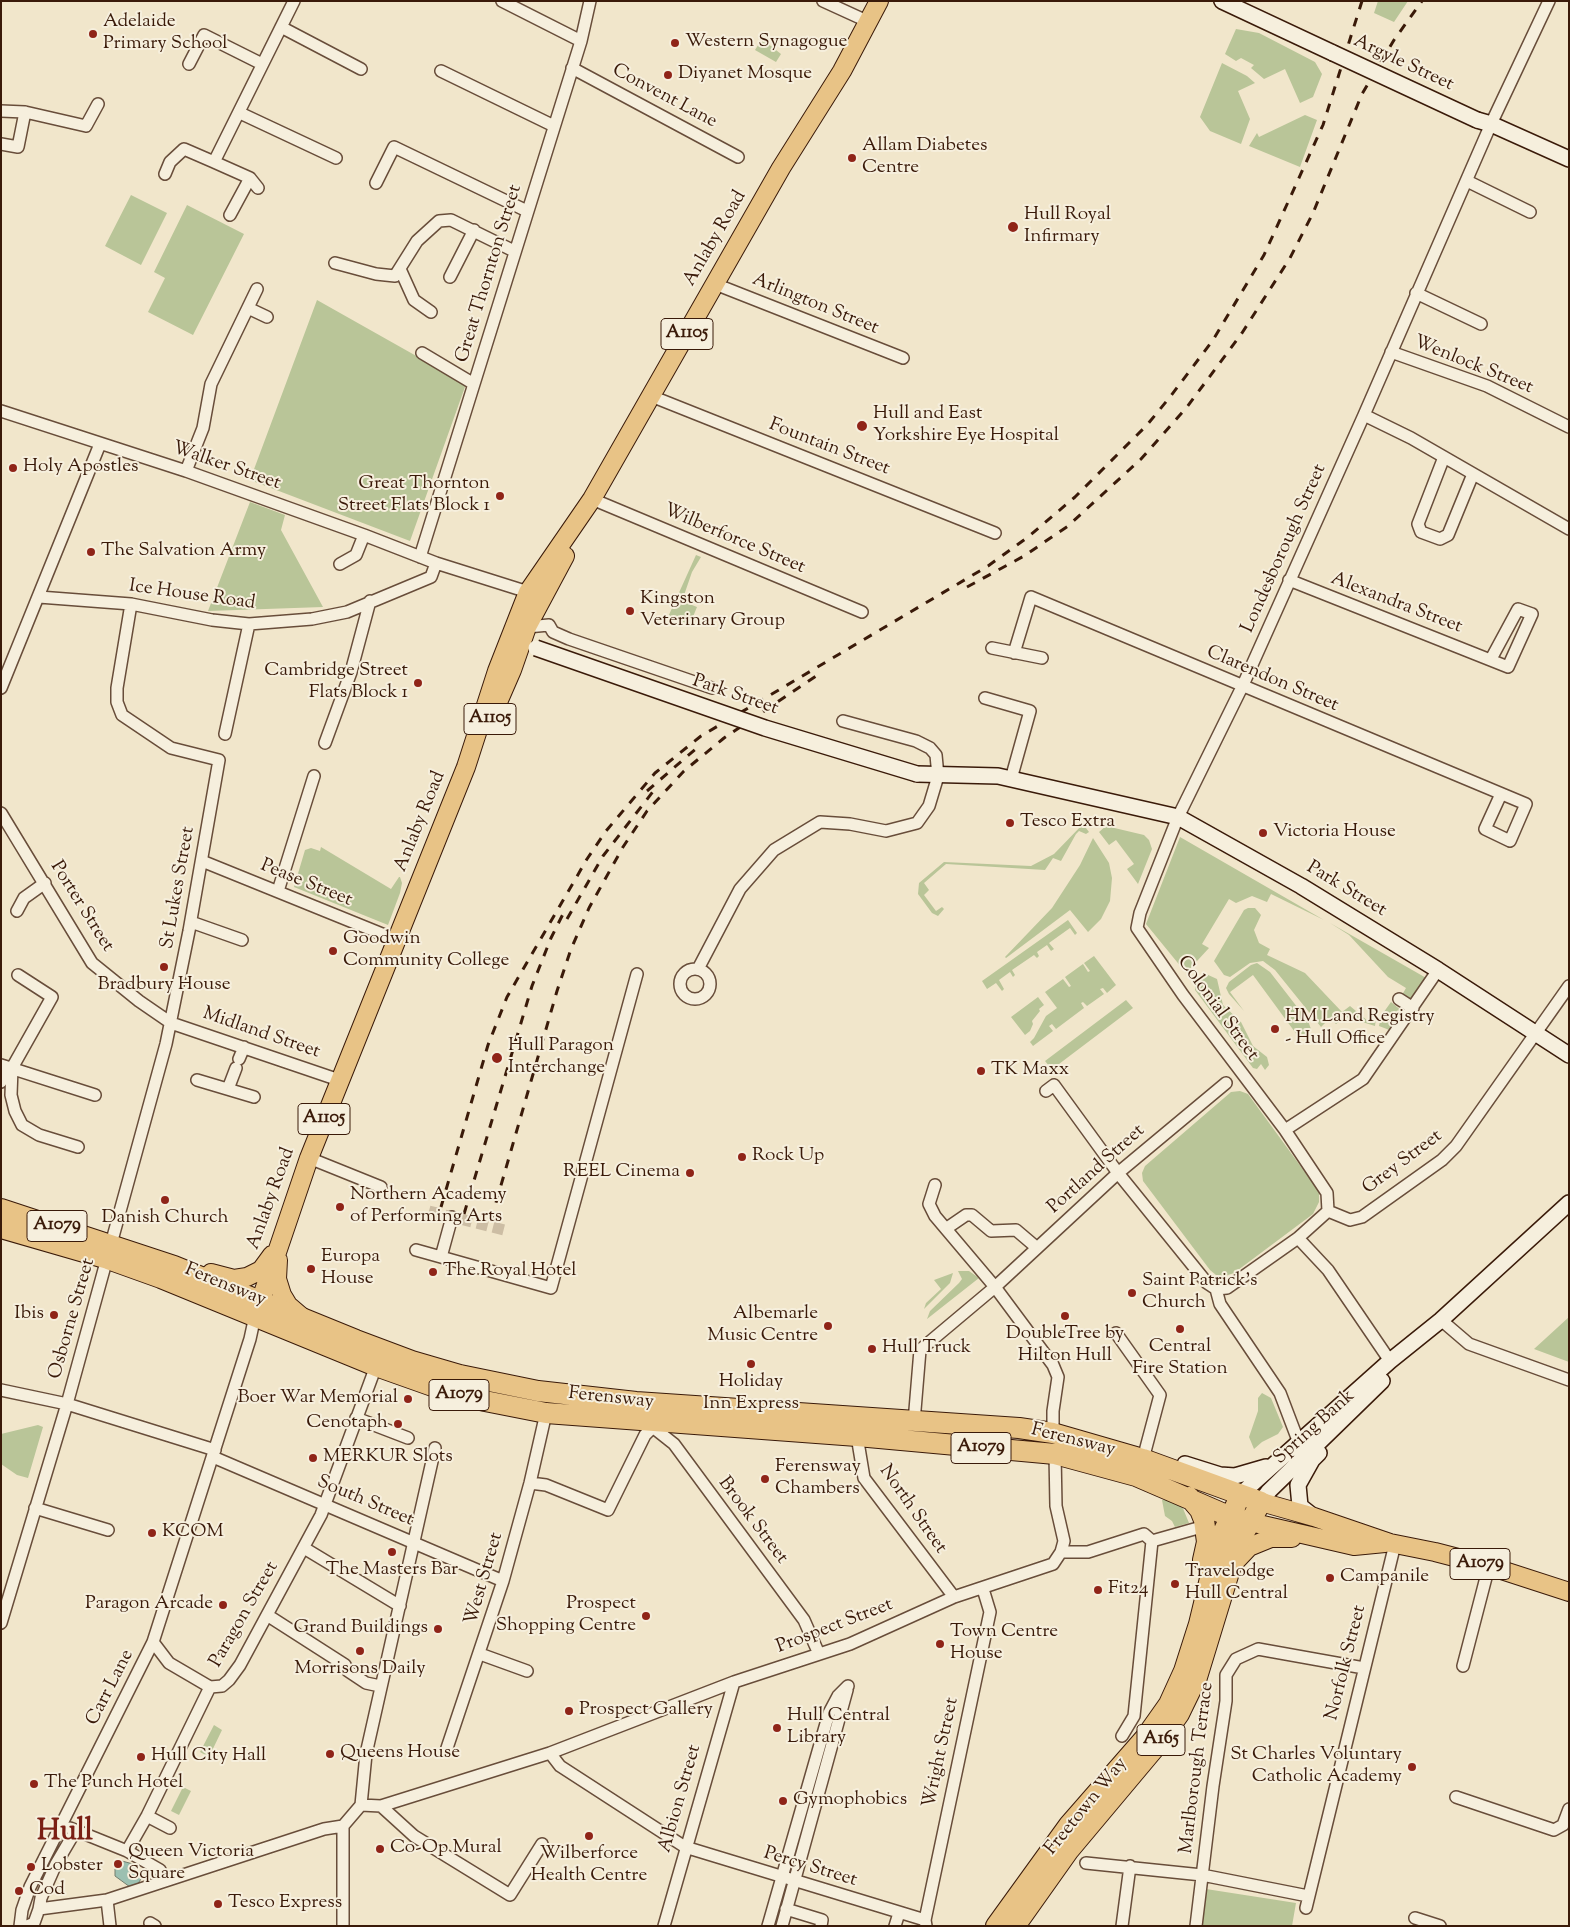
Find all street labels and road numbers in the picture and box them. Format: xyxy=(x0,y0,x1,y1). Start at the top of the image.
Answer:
street label: Argyle Street xyxy=(1349,31,1457,97)
street label: Convent Lane xyxy=(608,60,720,134)
street label: Great Thornton Street xyxy=(452,182,528,366)
street label: Anlaby Road xyxy=(679,187,753,291)
street label: Arlington Street xyxy=(748,269,882,341)
road number: A1105 xyxy=(661,318,713,349)
street label: Wenlock Street xyxy=(1410,332,1536,400)
street label: Fountain Street xyxy=(765,414,893,482)
street label: Walker Street xyxy=(169,438,283,496)
street label: Londesborough Street xyxy=(1238,461,1332,637)
street label: Wilberforce Street xyxy=(660,500,808,580)
street label: Alexandra Street xyxy=(1327,568,1465,640)
street label: Ice House Road xyxy=(127,576,257,616)
street label: Clarendon Street xyxy=(1202,642,1342,718)
street label: Park Street xyxy=(689,671,781,721)
road number: A1105 xyxy=(464,704,516,734)
street label: Anlaby Road xyxy=(390,768,452,876)
street label: St Lukes Street xyxy=(157,825,201,951)
street label: Pease Street xyxy=(257,855,355,913)
street label: Porter Street xyxy=(44,857,118,957)
street label: Park Street xyxy=(1302,857,1390,923)
street label: Colonial Street xyxy=(1171,952,1263,1066)
street label: Midland Street xyxy=(199,1003,323,1065)
road number: A1105 xyxy=(298,1104,350,1134)
street label: Portland Street xyxy=(1044,1120,1150,1220)
street label: Grey Street xyxy=(1359,1126,1447,1200)
street label: Anlaby Road xyxy=(243,1145,301,1253)
road number: A1079 xyxy=(27,1210,87,1242)
street label: Osborne Street xyxy=(45,1256,101,1382)
street label: Ferensway xyxy=(181,1259,269,1313)
road number: A1079 xyxy=(429,1380,489,1410)
street label: Ferensway xyxy=(567,1383,655,1415)
street label: Spring Bank xyxy=(1270,1386,1360,1470)
street label: Ferensway xyxy=(1029,1420,1117,1462)
road number: A1079 xyxy=(951,1432,1011,1464)
street label: North Street xyxy=(873,1461,951,1559)
street label: South Street xyxy=(313,1471,417,1533)
street label: Brook Street xyxy=(712,1473,792,1569)
street label: West Street xyxy=(461,1530,509,1628)
road number: A1079 xyxy=(1450,1548,1510,1580)
street label: Paragon Street xyxy=(206,1558,284,1672)
street label: Prospect Street xyxy=(774,1594,896,1660)
street label: Norfolk Street xyxy=(1322,1603,1372,1723)
street label: Carr Lane xyxy=(82,1646,140,1730)
street label: Marlborough Terrace xyxy=(1176,1681,1220,1855)
street label: Wright Street xyxy=(919,1696,965,1810)
road number: A165 xyxy=(1137,1724,1185,1756)
street label: Albion Street xyxy=(655,1742,707,1856)
street label: Freetown Way xyxy=(1041,1754,1133,1860)
street label: Percy Street xyxy=(761,1843,859,1893)

